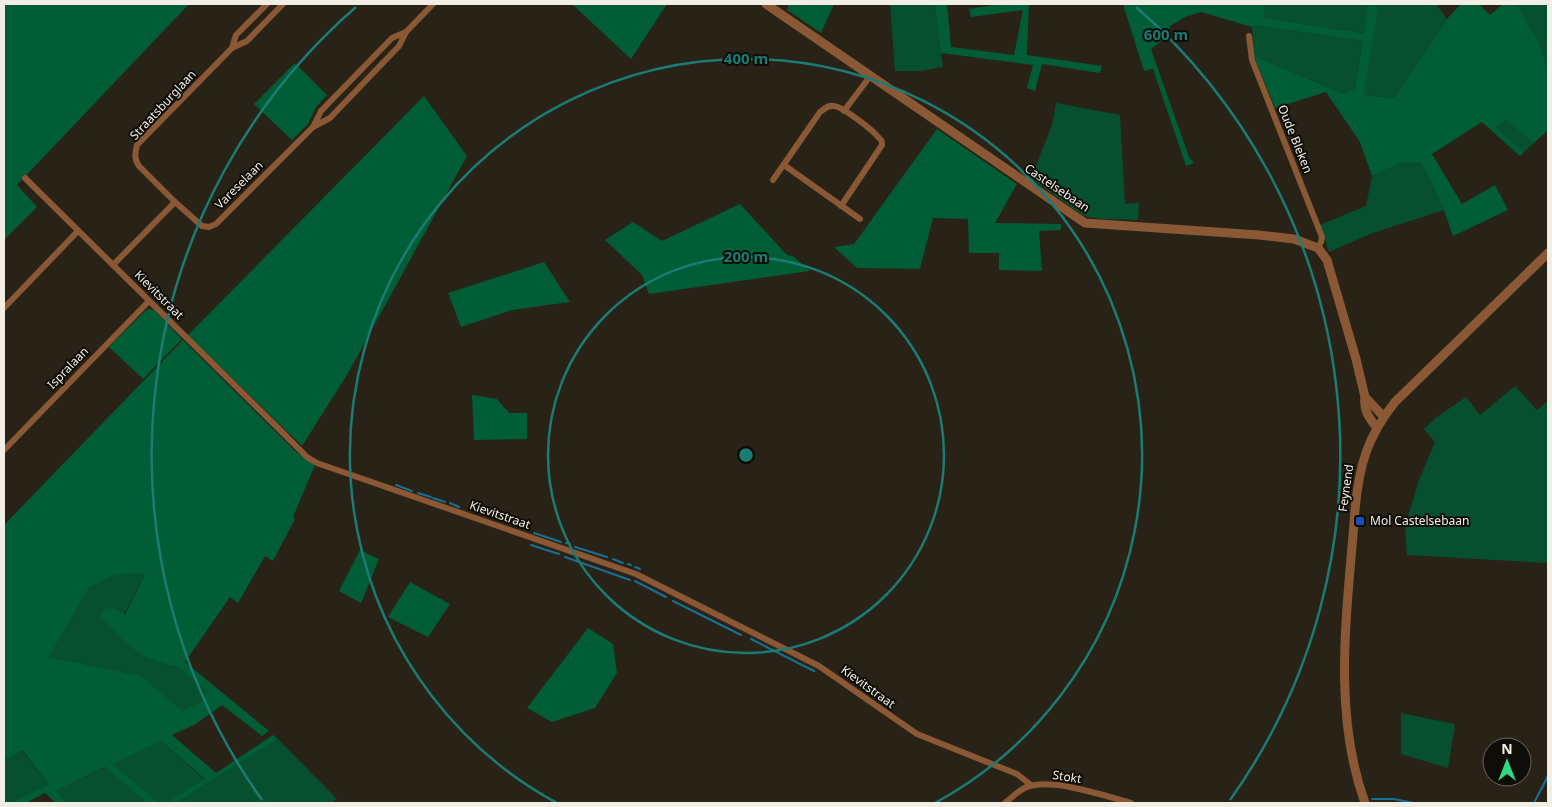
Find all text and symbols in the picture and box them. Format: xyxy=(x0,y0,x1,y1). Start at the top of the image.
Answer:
text: 600 m xyxy=(1144,24,1188,44)
text: 400 m xyxy=(724,48,768,68)
street label: Straatsburglaan xyxy=(126,66,200,143)
street label: Oude Bleken xyxy=(1274,102,1317,176)
street label: Vareselaan xyxy=(211,157,266,212)
street label: Castelsebaan xyxy=(1021,160,1093,216)
text: 200 m xyxy=(724,246,768,266)
street label: Kievitstraat xyxy=(131,266,188,323)
street label: Ispralaan xyxy=(43,343,92,392)
centre of rings xyxy=(737,446,755,464)
street label: Feynend xyxy=(1334,463,1357,513)
street label: Kievitstraat xyxy=(468,496,533,533)
place label: Mol Castelsebaan xyxy=(1370,512,1469,529)
marker: Mol Castelsebaan xyxy=(1354,515,1366,527)
street label: Kievitstraat xyxy=(838,661,899,712)
north arrow xyxy=(1482,737,1532,787)
text: N xyxy=(1501,739,1513,758)
street label: Stokt xyxy=(1051,766,1083,787)

